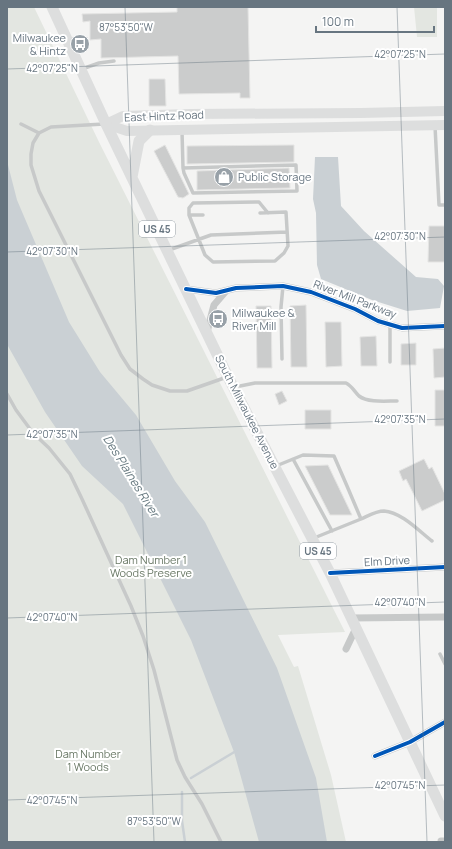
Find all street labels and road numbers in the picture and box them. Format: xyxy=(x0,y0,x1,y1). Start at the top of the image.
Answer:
street label: East Hintz Road xyxy=(124,107,204,124)
road number: US 45 xyxy=(139,221,175,237)
street label: River Mill Parkway xyxy=(311,276,399,321)
street label: South Milwaukee Avenue xyxy=(212,352,283,472)
road number: US 45 xyxy=(300,543,336,559)
street label: Elm Drive xyxy=(364,552,411,569)

